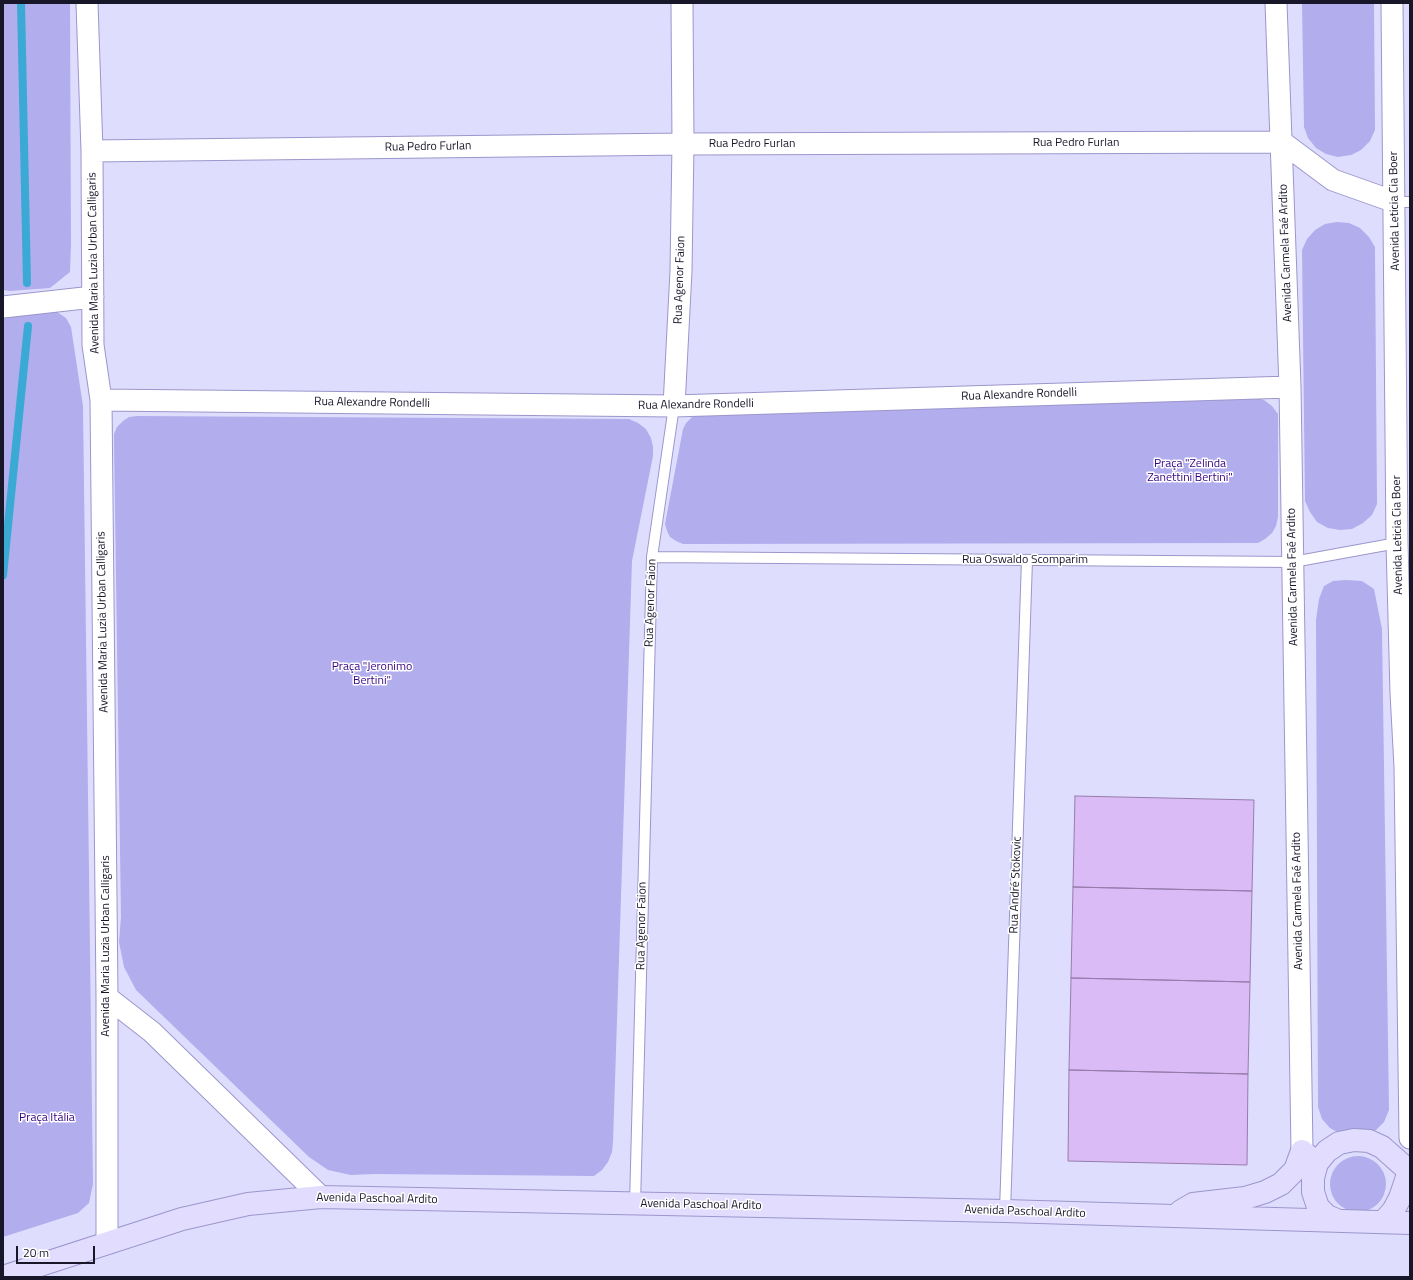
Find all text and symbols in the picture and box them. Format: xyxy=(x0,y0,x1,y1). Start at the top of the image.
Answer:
street label: Rua Pedro Furlan xyxy=(1033,136,1119,150)
street label: Rua Pedro Furlan xyxy=(709,137,795,151)
street label: Rua Pedro Furlan xyxy=(385,139,471,155)
street label: Avenida Leticia Cia Boer xyxy=(1387,151,1403,271)
street label: Avenida Maria Luzia Urban Calligaris xyxy=(85,172,103,354)
street label: Avenida Carmela Faé Ardito xyxy=(1276,184,1296,322)
street label: Rua Agenor Faion xyxy=(671,235,689,325)
street label: Rua Alexandre Rondelli xyxy=(961,386,1077,404)
street label: Rua Alexandre Rondelli xyxy=(314,395,430,411)
street label: Rua Alexandre Rondelli xyxy=(638,397,754,413)
park label: Praça "Zelinda Zanettini Bertini" xyxy=(1147,457,1233,485)
street label: Avenida Leticia Cia Boer xyxy=(1390,475,1406,595)
street label: Avenida Carmela Faé Ardito xyxy=(1285,508,1301,646)
street label: Avenida Maria Luzia Urban Calligaris xyxy=(94,531,112,713)
street label: Rua Oswaldo Scomparim xyxy=(962,553,1088,567)
street label: Rua Agenor Faion xyxy=(642,558,660,648)
park label: Praça "Jeronimo Bertini" xyxy=(332,660,412,688)
street label: Avenida Carmela Faé Ardito xyxy=(1290,832,1306,970)
street label: Rua André Stokovic xyxy=(1007,836,1025,934)
street label: Avenida Maria Luzia Urban Calligaris xyxy=(99,855,113,1037)
street label: Rua Agenor Faion xyxy=(634,882,650,970)
park label: Praça Itália xyxy=(19,1111,75,1125)
street label: Avenida Paschoal Ardito xyxy=(316,1191,438,1207)
street label: Avenida Paschoal Ardito xyxy=(640,1197,762,1213)
street label: Avenida Paschoal Ardito xyxy=(964,1203,1086,1221)
scale bar xyxy=(18,1238,97,1264)
text: 20 m xyxy=(23,1243,49,1262)

